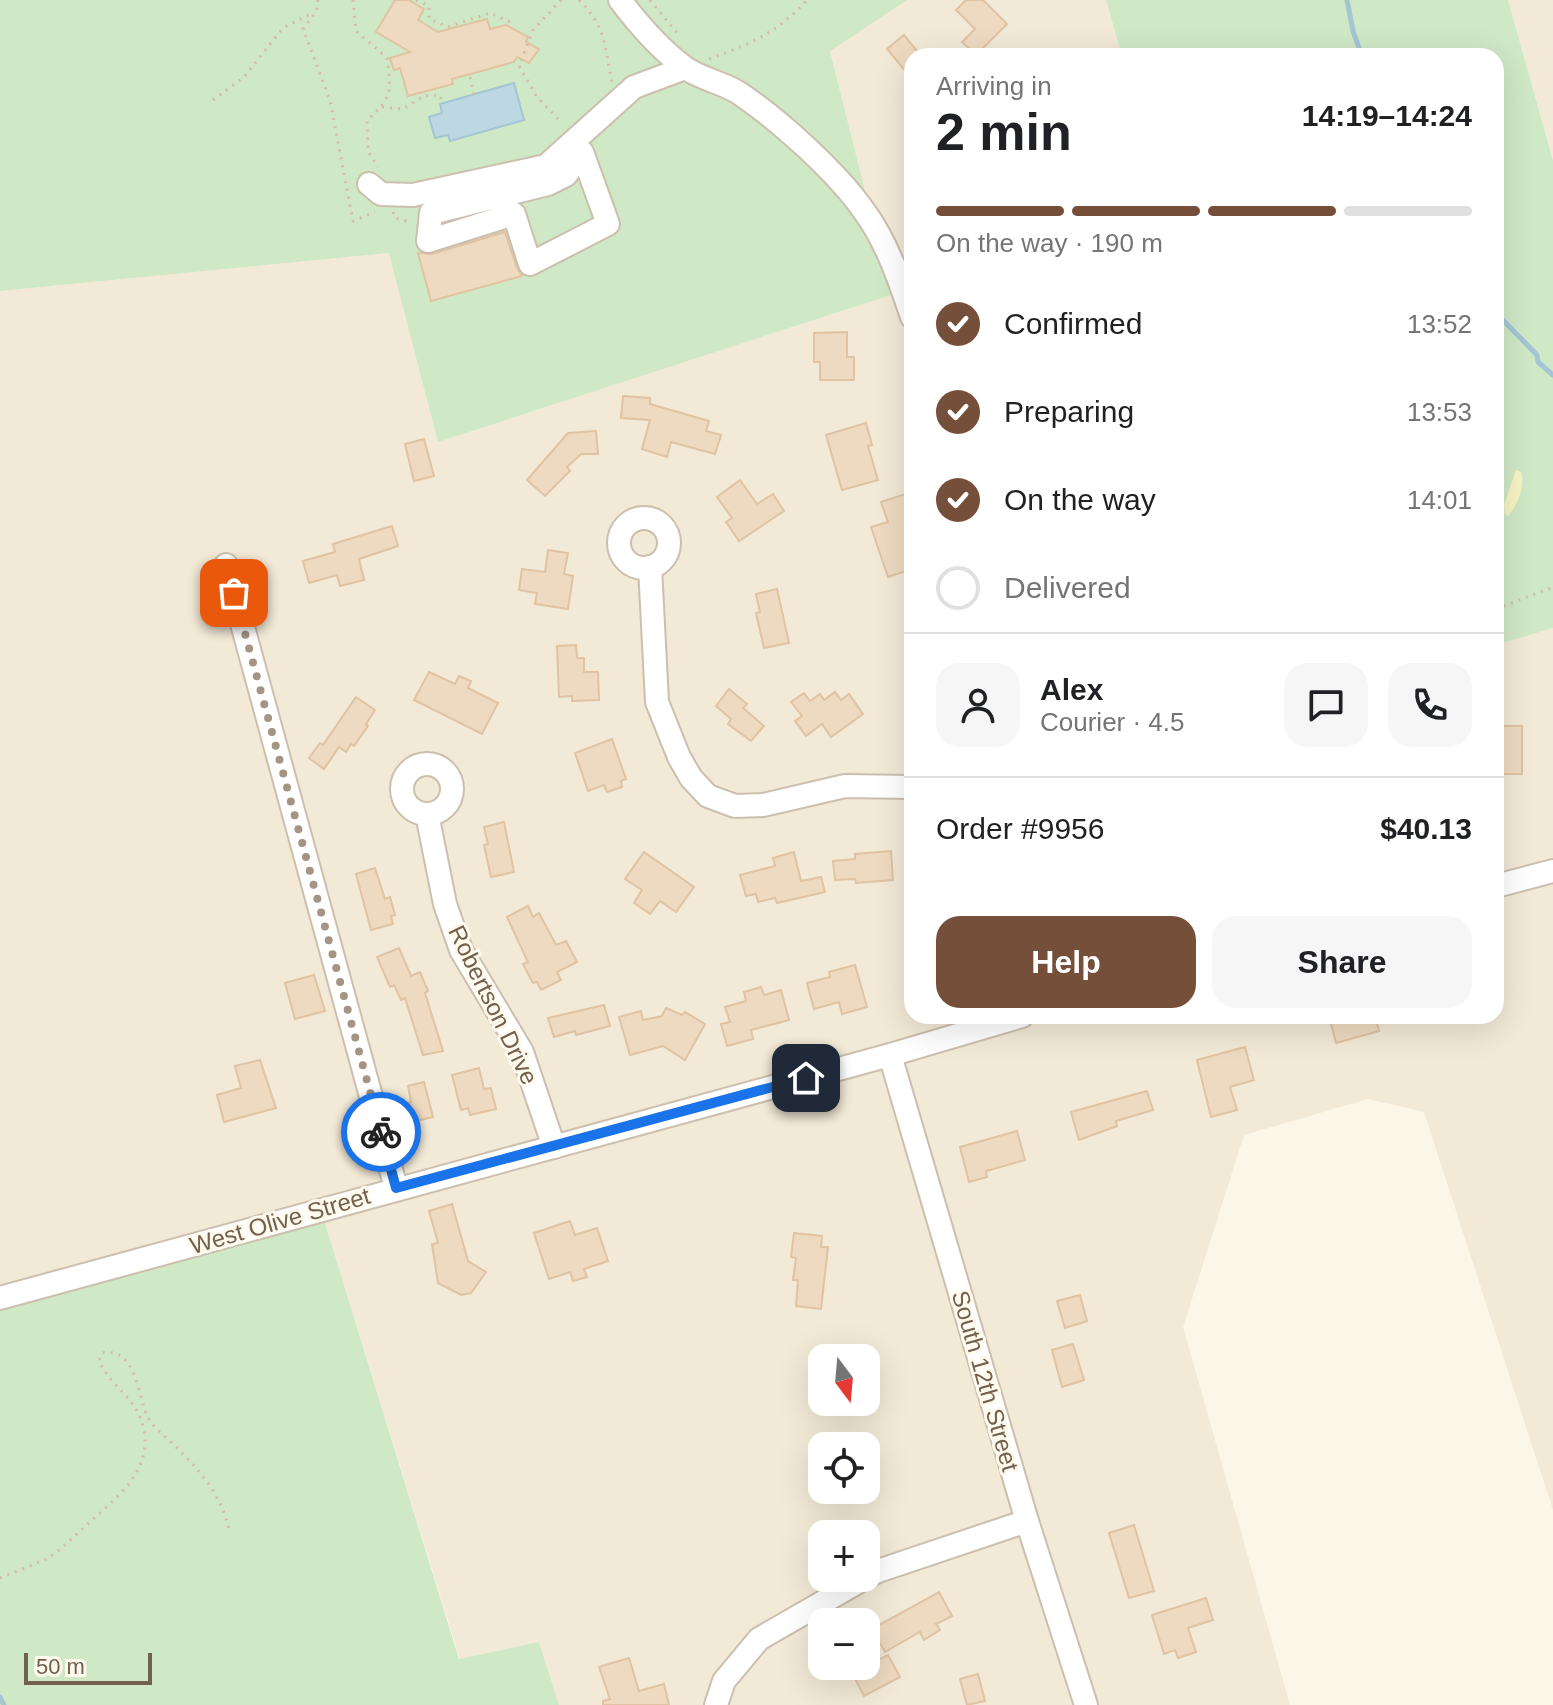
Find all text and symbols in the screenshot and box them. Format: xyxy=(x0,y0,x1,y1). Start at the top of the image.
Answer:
text: Arriving in xyxy=(936,71,1052,101)
text: 14:19–14:24 xyxy=(1302,99,1472,132)
text: 2 min xyxy=(936,103,1072,161)
text: On the way · 190 m xyxy=(936,228,1163,258)
icon: check xyxy=(936,302,980,346)
text: Confirmed xyxy=(1004,307,1142,340)
text: 13:52 xyxy=(1407,309,1472,339)
icon: check xyxy=(936,390,980,434)
text: Preparing xyxy=(1004,395,1134,428)
text: 13:53 xyxy=(1407,397,1472,427)
icon: check xyxy=(936,478,980,522)
text: On the way xyxy=(1004,483,1156,516)
text: 14:01 xyxy=(1407,485,1472,515)
pin xyxy=(200,559,268,627)
icon: bag xyxy=(212,571,256,615)
text: Delivered xyxy=(1004,571,1131,604)
button: person xyxy=(936,663,1020,747)
button: chat xyxy=(1284,663,1368,747)
button: phone xyxy=(1388,663,1472,747)
text: Alex xyxy=(1040,673,1103,706)
text: Courier · 4.5 xyxy=(1040,707,1185,737)
text: Order #9956 xyxy=(936,812,1104,845)
text: $40.13 xyxy=(1380,812,1472,845)
button: Help xyxy=(936,916,1196,1008)
button: Share xyxy=(1212,916,1472,1008)
street label: Robertson Drive xyxy=(443,921,544,1089)
pin xyxy=(772,1044,840,1112)
icon: home xyxy=(784,1056,828,1100)
courier xyxy=(341,1092,421,1172)
icon: bike xyxy=(359,1110,403,1154)
street label: West Olive Street xyxy=(187,1182,373,1259)
street label: South 12th Street xyxy=(947,1287,1024,1475)
north arrow xyxy=(808,1344,880,1416)
map controls xyxy=(808,1344,880,1680)
button: locate xyxy=(808,1432,880,1504)
button: + xyxy=(808,1520,880,1592)
button: − xyxy=(808,1608,880,1680)
scale bar xyxy=(24,1649,152,1685)
text: 50 m xyxy=(36,1654,85,1679)

